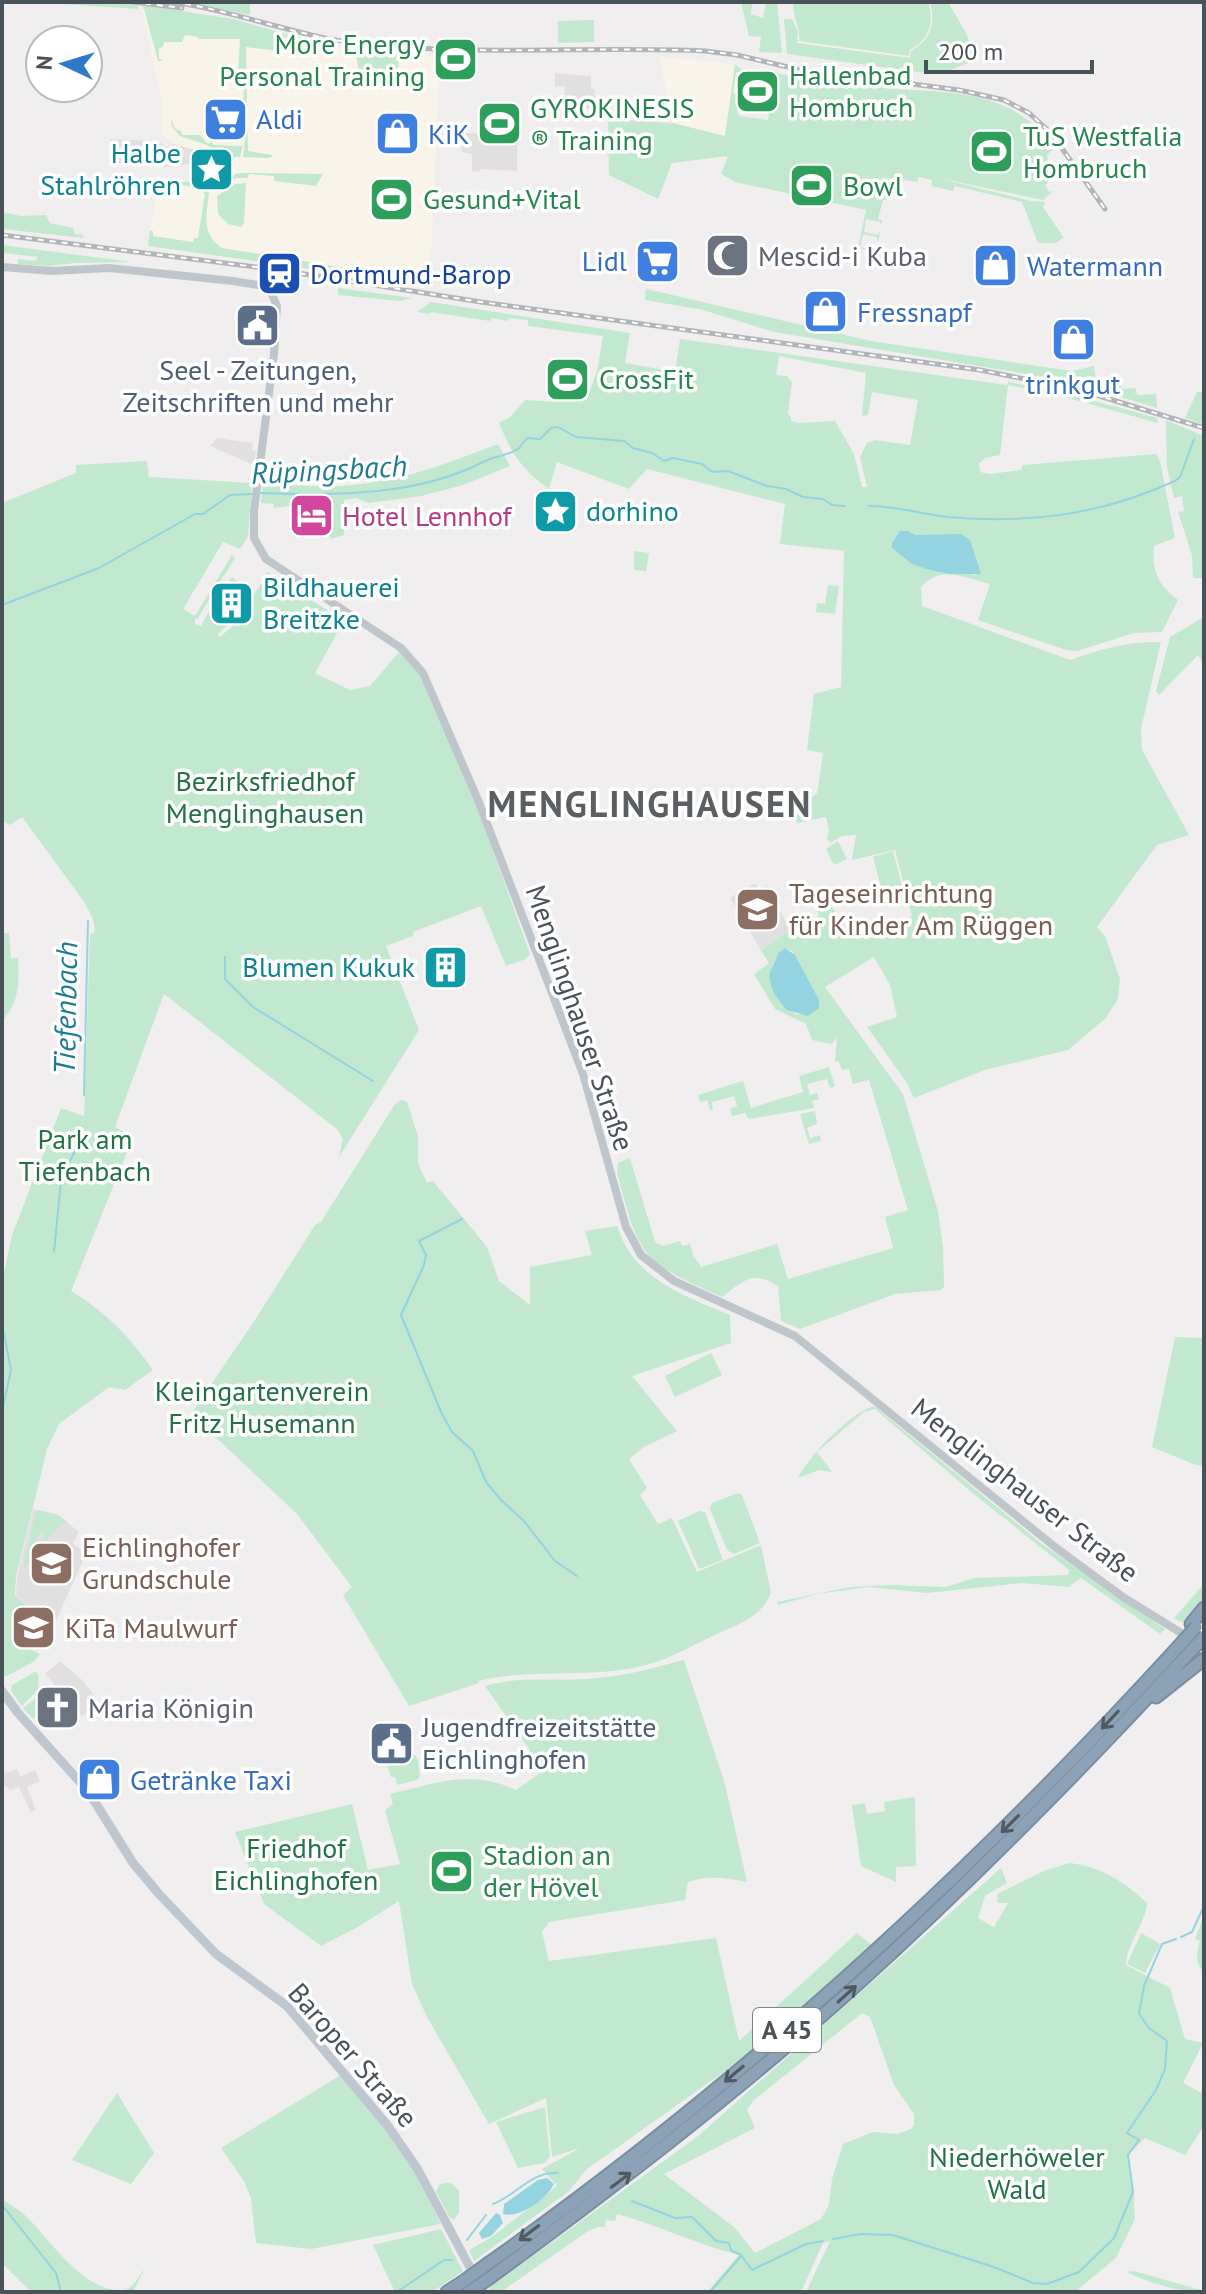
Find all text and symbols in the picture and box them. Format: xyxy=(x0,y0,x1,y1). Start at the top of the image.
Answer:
north arrow xyxy=(24,24,104,104)
scale bar xyxy=(926,24,1092,74)
place label: More Energy Personal Training xyxy=(219,25,425,94)
sports icon: More Energy Personal Training xyxy=(432,36,480,84)
text: 200 m xyxy=(938,36,1003,67)
text: N xyxy=(30,54,59,71)
place label: Hallenbad Hombruch xyxy=(789,56,913,125)
sports icon: Hallenbad Hombruch xyxy=(734,67,782,115)
place label: GYROKINESIS ® Training xyxy=(530,89,694,158)
supermarket icon: Aldi xyxy=(201,95,249,143)
place label: Aldi xyxy=(256,100,303,137)
sports icon: GYROKINESIS ® Training xyxy=(475,100,523,148)
shop icon: KiK xyxy=(373,110,421,158)
place label: KiK xyxy=(428,115,470,152)
place label: TuS Westfalia Hombruch xyxy=(1023,117,1182,186)
sports icon: TuS Westfalia Hombruch xyxy=(968,128,1016,176)
place label: Halbe Stahlröhren xyxy=(40,134,181,203)
place icon: Halbe Stahlröhren xyxy=(188,145,236,193)
sports icon: Bowl xyxy=(788,162,836,210)
place label: Bowl xyxy=(843,167,903,204)
sports icon: Gesund+Vital xyxy=(368,175,416,223)
place label: Gesund+Vital xyxy=(423,180,581,217)
mosque icon: Mescid-i Kuba xyxy=(703,232,751,280)
supermarket icon: Lidl xyxy=(634,237,682,285)
place label: Mescid-i Kuba xyxy=(758,237,927,274)
place label: Lidl xyxy=(582,242,627,279)
shop icon: Watermann xyxy=(972,242,1020,290)
place label: Watermann xyxy=(1027,247,1163,284)
station icon: Dortmund-Barop xyxy=(255,250,303,298)
place label: Dortmund-Barop xyxy=(310,255,511,292)
shop icon: Fressnapf xyxy=(802,288,850,336)
place label: Fressnapf xyxy=(857,293,973,330)
public building icon: Seel - Zeitungen, Zeitschriften und mehr xyxy=(234,302,282,350)
shop icon: trinkgut xyxy=(1049,316,1097,364)
place label: Seel - Zeitungen, Zeitschriften und mehr xyxy=(122,351,394,420)
sports icon: CrossFit xyxy=(544,355,592,403)
place label: CrossFit xyxy=(599,360,695,397)
place label: trinkgut xyxy=(1026,365,1121,402)
water label: Rüpingsbach xyxy=(250,445,408,492)
place icon: dorhino xyxy=(531,487,579,535)
hotel icon: Hotel Lennhof xyxy=(287,492,335,540)
place label: dorhino xyxy=(586,492,679,529)
place label: Hotel Lennhof xyxy=(342,497,513,534)
place label: Bildhauerei Breitzke xyxy=(263,568,400,637)
building icon: Bildhauerei Breitzke xyxy=(208,579,256,627)
park label: Bezirksfriedhof Menglinghausen xyxy=(166,762,364,831)
district label: MENGLINGHAUSEN xyxy=(488,780,812,827)
place label: Tageseinrichtung für Kinder Am Rüggen xyxy=(789,874,1053,943)
street label: Menglinghauser Straße xyxy=(518,880,643,1156)
school or university icon: Tageseinrichtung für Kinder Am Rüggen xyxy=(734,885,782,933)
water label: Tiefenbach xyxy=(44,941,85,1075)
building icon: Blumen Kukuk xyxy=(422,943,470,991)
place label: Blumen Kukuk xyxy=(242,948,416,985)
park label: Park am Tiefenbach xyxy=(19,1120,151,1189)
park label: Kleingartenverein Fritz Husemann xyxy=(155,1372,369,1441)
street label: Menglinghauser Straße xyxy=(904,1389,1146,1590)
place label: Eichlinghofer Grundschule xyxy=(82,1528,241,1597)
school or university icon: Eichlinghofer Grundschule xyxy=(27,1539,75,1587)
school or university icon: KiTa Maulwurf xyxy=(10,1604,58,1652)
place label: KiTa Maulwurf xyxy=(65,1609,238,1646)
church icon: Maria Königin xyxy=(33,1684,81,1732)
place label: Maria Königin xyxy=(88,1689,254,1726)
place label: Jugendfreizeitstätte Eichlinghofen xyxy=(421,1708,656,1777)
one-way arrow xyxy=(1101,1710,1120,1729)
public building icon: Jugendfreizeitstätte Eichlinghofen xyxy=(367,1719,415,1767)
shop icon: Getränke Taxi xyxy=(75,1756,123,1804)
place label: Getränke Taxi xyxy=(130,1761,292,1798)
one-way arrow xyxy=(1000,1814,1020,1833)
park label: Friedhof Eichlinghofen xyxy=(214,1829,378,1898)
place label: Stadion an der Hövel xyxy=(483,1836,611,1905)
sports icon: Stadion an der Hövel xyxy=(428,1847,476,1895)
street label: Baroper Straße xyxy=(280,1975,426,2135)
one-way arrow xyxy=(836,1985,856,2003)
road number: A 45 xyxy=(753,2008,821,2052)
one-way arrow xyxy=(725,2065,745,2083)
park label: Niederhöweler Wald xyxy=(929,2138,1105,2207)
one-way arrow xyxy=(610,2172,632,2189)
one-way arrow xyxy=(519,2225,541,2242)

